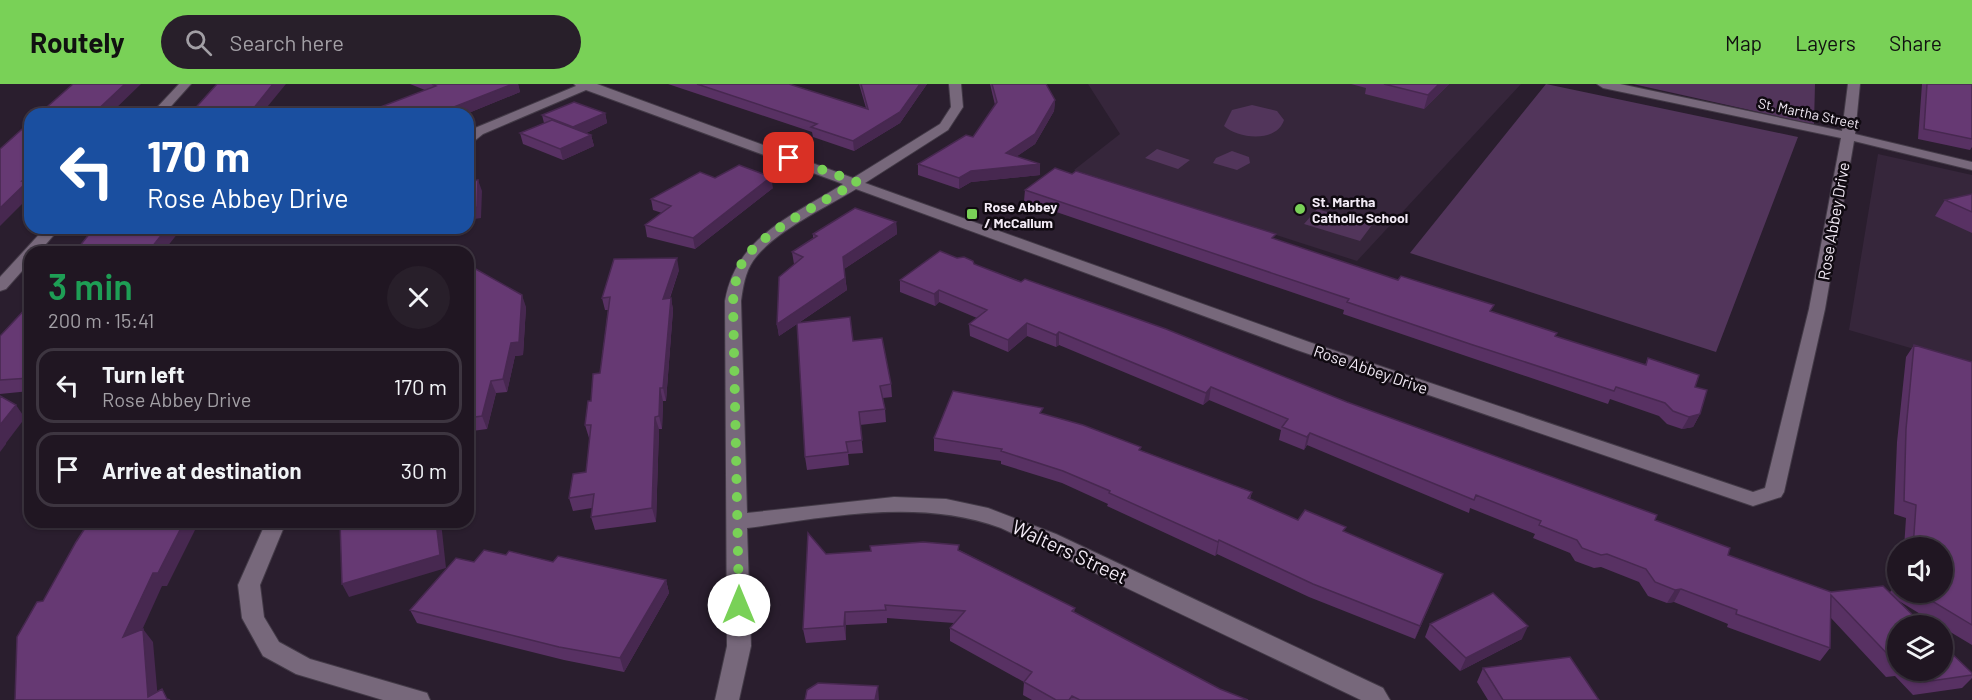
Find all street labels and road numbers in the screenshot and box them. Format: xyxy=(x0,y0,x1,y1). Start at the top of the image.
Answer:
street label: St. Martha Street xyxy=(1757,94,1861,132)
street label: Rose Abbey Drive xyxy=(1813,161,1853,281)
street label: Rose Abbey Drive xyxy=(1311,341,1431,397)
street label: Walters Street xyxy=(1009,514,1131,588)

